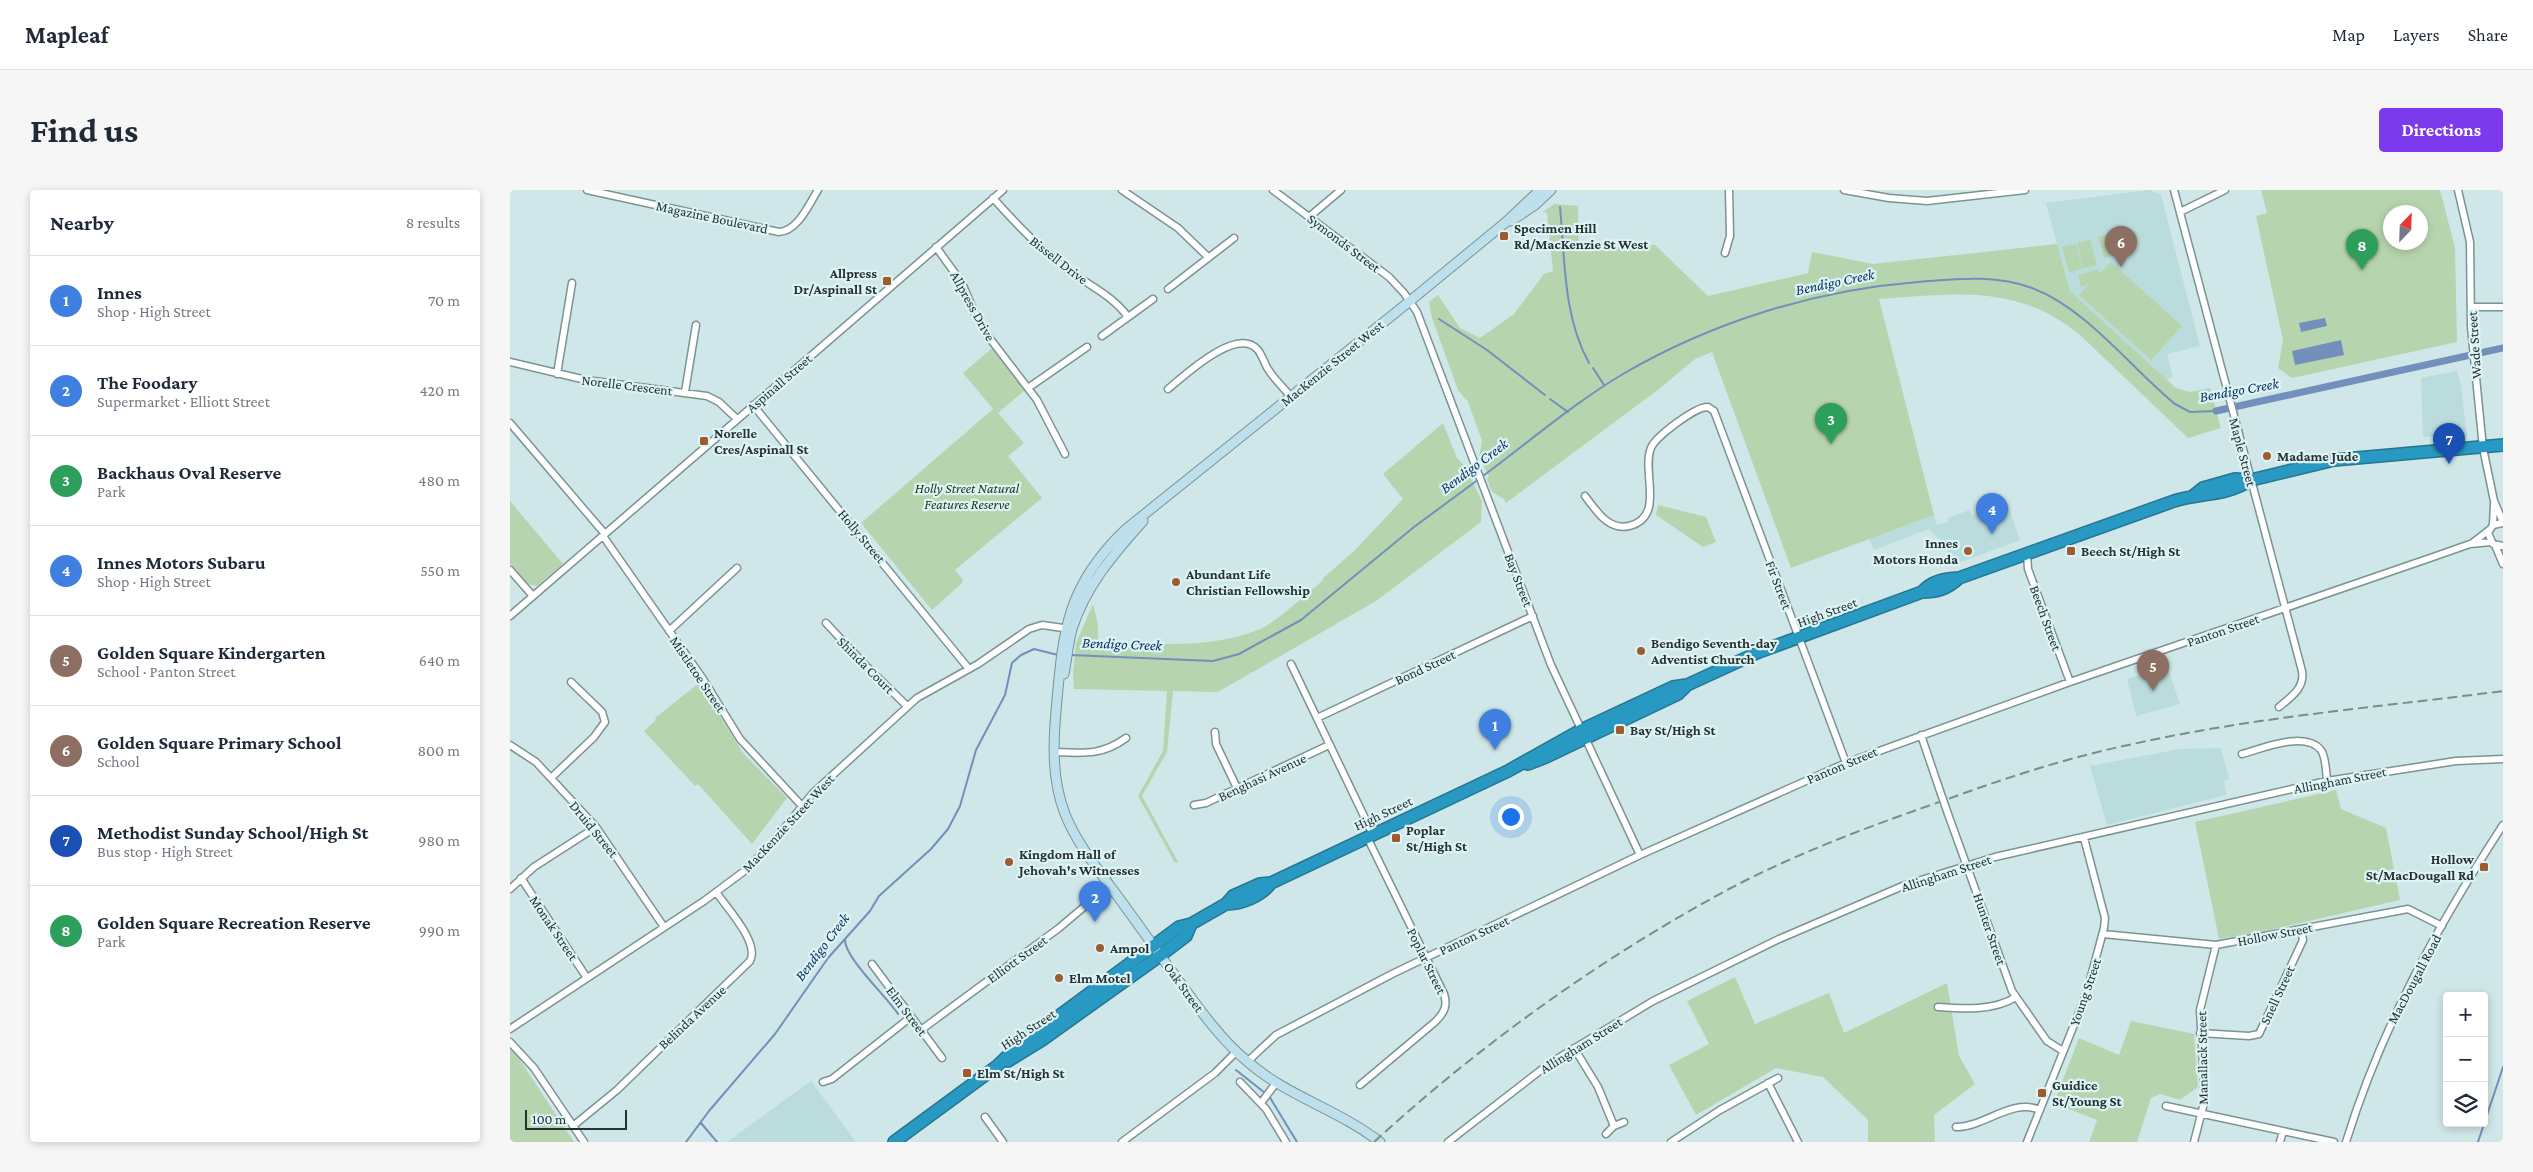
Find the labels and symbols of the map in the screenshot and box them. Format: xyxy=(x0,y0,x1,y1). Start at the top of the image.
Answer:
street label: Magazine Boulevard xyxy=(655,197,770,237)
north arrow xyxy=(2383,205,2428,250)
street label: Symonds Street xyxy=(1304,210,1384,276)
place label: Specimen Hill Rd/MacKenzie St West xyxy=(1514,220,1649,252)
pin: 6 xyxy=(2105,226,2137,267)
pin: 8 xyxy=(2346,229,2378,270)
marker: Specimen Hill Rd/MacKenzie St West xyxy=(1498,230,1510,242)
street label: Bissell Drive xyxy=(1027,232,1091,288)
place label: Allpress Dr/Aspinall St xyxy=(794,265,878,297)
water label: Bendigo Creek xyxy=(1794,266,1877,299)
street label: Allpress Drive xyxy=(947,268,999,344)
marker: Allpress Dr/Aspinall St xyxy=(881,275,893,287)
street label: Wade Street xyxy=(2464,310,2484,379)
street label: MacKenzie Street West xyxy=(1277,316,1387,409)
street label: Aspinall Street xyxy=(743,350,815,416)
street label: Norelle Crescent xyxy=(581,371,674,399)
water label: Bendigo Creek xyxy=(2198,375,2281,406)
pin: 3 xyxy=(1815,403,1847,444)
street label: Maple Street xyxy=(2226,416,2260,489)
pin: 7 xyxy=(2433,423,2465,464)
place label: Norelle Cres/Aspinall St xyxy=(714,425,809,457)
marker: Norelle Cres/Aspinall St xyxy=(698,435,710,447)
water label: Bendigo Creek xyxy=(1437,435,1513,497)
place label: Madame Jude xyxy=(2277,448,2359,464)
marker: Madame Jude xyxy=(2261,450,2273,462)
park label: Holly Street Natural Features Reserve xyxy=(915,480,1020,512)
pin: 4 xyxy=(1976,493,2008,534)
street label: Holly Street xyxy=(835,506,889,566)
place label: Innes Motors Honda xyxy=(1873,535,1958,567)
place label: Beech St/High St xyxy=(2081,543,2181,559)
marker: Innes Motors Honda xyxy=(1962,545,1974,557)
marker: Beech St/High St xyxy=(2065,545,2077,557)
street label: Bay Street xyxy=(1502,551,1537,609)
street label: Fir Street xyxy=(1762,558,1796,612)
place label: Abundant Life Christian Fellowship xyxy=(1185,566,1310,598)
marker: Abundant Life Christian Fellowship xyxy=(1170,576,1182,588)
street label: Beech Street xyxy=(2027,583,2065,653)
street label: High Street xyxy=(1795,594,1859,630)
street label: Panton Street xyxy=(2185,610,2262,650)
street label: Mistletoe Street xyxy=(667,633,730,715)
street label: Shinda Court xyxy=(834,633,898,697)
water label: Bendigo Creek xyxy=(1082,635,1164,654)
place label: Bendigo Seventh-day Adventist Church xyxy=(1650,635,1777,667)
marker: Bendigo Seventh-day Adventist Church xyxy=(1635,645,1647,657)
street label: Bond Street xyxy=(1392,646,1458,688)
pin: 5 xyxy=(2137,650,2169,691)
pin: 1 xyxy=(1479,709,1511,750)
place label: Bay St/High St xyxy=(1630,722,1716,738)
marker: Bay St/High St xyxy=(1614,724,1626,736)
street label: Panton Street xyxy=(1804,743,1880,787)
street label: Benghasi Avenue xyxy=(1216,750,1308,804)
street label: Allingham Street xyxy=(2292,763,2388,797)
street label: MacKenzie Street West xyxy=(739,771,838,875)
street label: High Street xyxy=(1351,792,1415,833)
street label: Druid Street xyxy=(566,797,622,861)
your location xyxy=(1498,804,1524,830)
place label: Poplar St/High St xyxy=(1406,822,1468,854)
marker: Poplar St/High St xyxy=(1390,832,1402,844)
place label: Kingdom Hall of Jehovah's Witnesses xyxy=(1017,846,1140,878)
street label: Allingham Street xyxy=(1899,851,1993,895)
place label: Hollow St/MacDougall Rd xyxy=(2366,851,2475,883)
marker: Kingdom Hall of Jehovah's Witnesses xyxy=(1003,856,1015,868)
marker: Hollow St/MacDougall Rd xyxy=(2478,861,2490,873)
pin: 2 xyxy=(1079,881,1111,922)
street label: Hunter Street xyxy=(1970,891,2010,968)
street label: Monak Street xyxy=(526,893,582,964)
water label: Bendigo Creek xyxy=(791,909,854,984)
street label: Panton Street xyxy=(1437,912,1512,958)
street label: Hollow Street xyxy=(2236,919,2314,949)
street label: Poplar Street xyxy=(1404,925,1450,997)
street label: MacDougall Road xyxy=(2384,931,2445,1027)
street label: Elliott Street xyxy=(984,932,1050,986)
place label: Ampol xyxy=(1109,940,1149,956)
marker: Ampol xyxy=(1094,942,1106,954)
street label: Young Street xyxy=(2066,956,2104,1028)
street label: Oak Street xyxy=(1160,959,1208,1015)
street label: Snell Street xyxy=(2256,963,2298,1027)
place label: Elm Motel xyxy=(1069,970,1131,986)
marker: Elm Motel xyxy=(1053,972,1065,984)
street label: Belinda Avenue xyxy=(655,982,729,1052)
street label: Elm Street xyxy=(883,983,931,1039)
street label: High Street xyxy=(997,1005,1059,1053)
street label: Manallack Street xyxy=(2193,1011,2211,1105)
street label: Allingham Street xyxy=(1537,1013,1625,1077)
place label: Elm St/High St xyxy=(977,1065,1066,1081)
marker: Elm St/High St xyxy=(961,1067,973,1079)
place label: Guidice St/Young St xyxy=(2052,1077,2122,1109)
marker: Guidice St/Young St xyxy=(2036,1087,2048,1099)
scale bar xyxy=(525,1107,628,1130)

